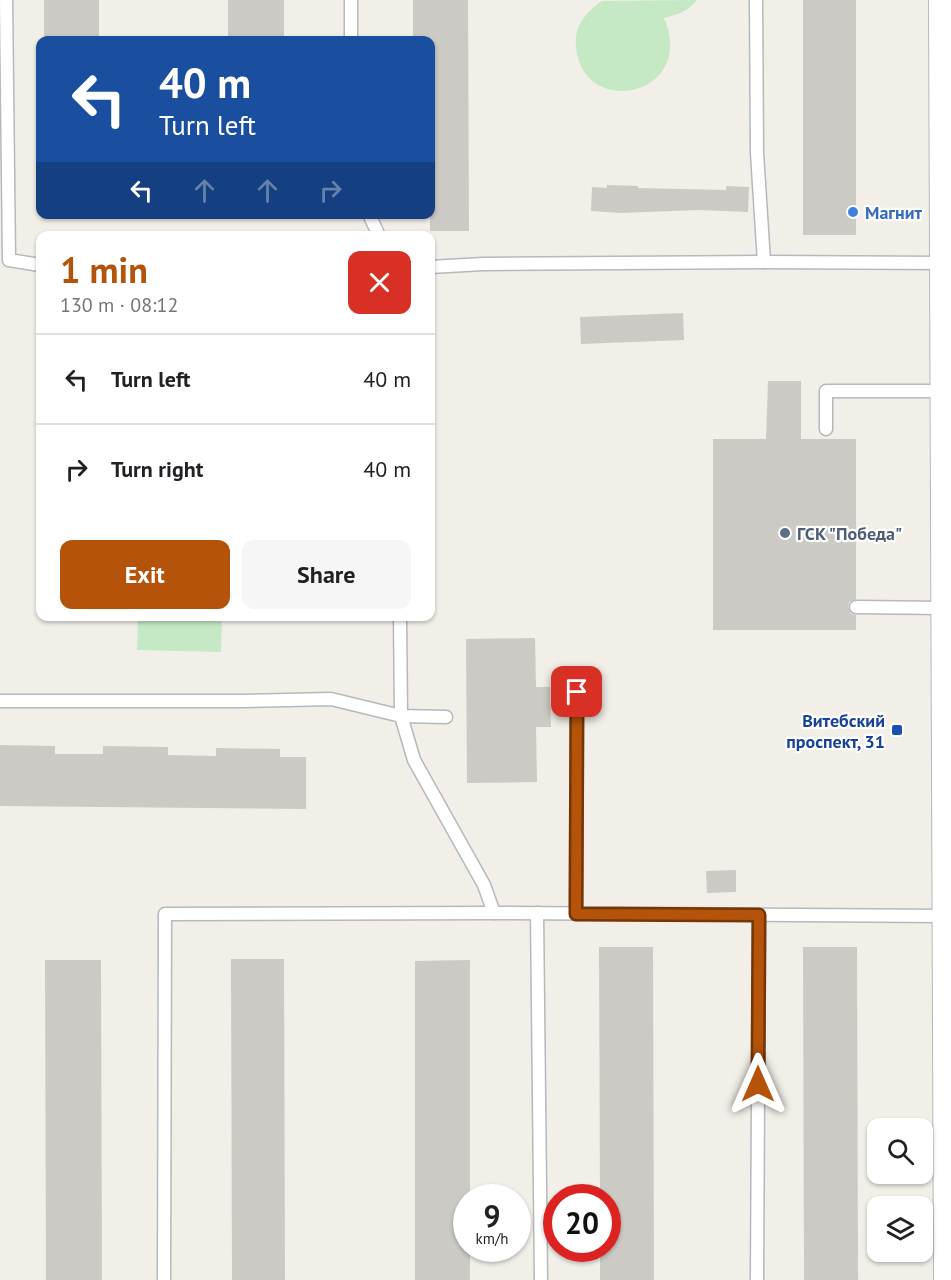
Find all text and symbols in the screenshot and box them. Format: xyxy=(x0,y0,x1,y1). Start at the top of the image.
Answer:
text: 40 m xyxy=(159,55,251,110)
icon: left xyxy=(60,60,138,138)
text: Turn left xyxy=(159,108,256,142)
icon: left xyxy=(125,174,158,207)
icon: ahead xyxy=(188,174,221,207)
icon: ahead xyxy=(251,174,284,207)
icon: right xyxy=(314,174,347,207)
place label: Магнит xyxy=(865,201,923,224)
marker: Магнит xyxy=(846,205,860,219)
text: 1 min xyxy=(60,246,148,293)
button: close xyxy=(348,251,411,314)
text: 130 m · 08:12 xyxy=(60,292,178,318)
icon: left xyxy=(60,363,93,396)
text: Turn left xyxy=(111,365,191,393)
text: 40 m xyxy=(363,365,411,393)
icon: right xyxy=(60,453,93,486)
text: Turn right xyxy=(111,455,203,483)
text: 40 m xyxy=(363,455,411,483)
place label: ГСК "Победа" xyxy=(797,522,902,545)
marker: ГСК "Победа" xyxy=(778,526,792,540)
button: Exit xyxy=(60,540,230,609)
button: Share xyxy=(242,540,411,609)
pin xyxy=(551,666,602,717)
icon: arrive xyxy=(560,675,593,708)
place label: Витебский проспект, 31 xyxy=(786,709,885,753)
marker: Витебский проспект, 31 xyxy=(890,723,904,737)
position arrow xyxy=(726,1052,790,1116)
map controls xyxy=(867,1118,933,1262)
button: search xyxy=(867,1118,933,1184)
speed limit sign: 20 xyxy=(543,1184,621,1262)
text: 9 xyxy=(483,1196,501,1235)
button: layers xyxy=(867,1196,933,1262)
text: km/h xyxy=(476,1229,508,1248)

